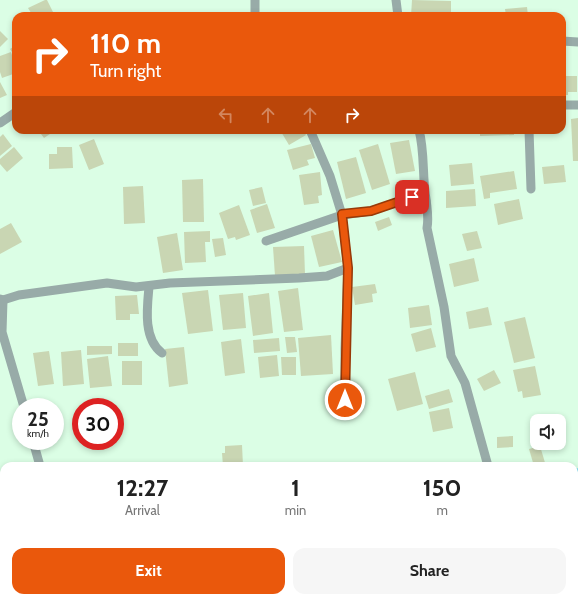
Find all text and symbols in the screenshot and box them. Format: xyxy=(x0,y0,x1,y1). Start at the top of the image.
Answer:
text: 110 m xyxy=(90,26,161,60)
icon: right xyxy=(24,28,76,80)
text: Turn right xyxy=(90,60,161,82)
icon: left xyxy=(215,104,237,126)
icon: ahead xyxy=(257,104,279,126)
icon: ahead xyxy=(299,104,321,126)
icon: right xyxy=(341,104,363,126)
pin xyxy=(395,180,429,214)
icon: arrive xyxy=(401,186,423,208)
position arrow xyxy=(324,379,366,421)
speed limit sign: 30 xyxy=(72,398,124,450)
text: 25 xyxy=(27,407,49,431)
map controls xyxy=(530,414,566,450)
button: sound xyxy=(530,414,566,450)
text: km/h xyxy=(27,427,49,440)
text: 12:27 xyxy=(117,473,168,502)
text: 1 xyxy=(291,473,300,502)
text: 150 xyxy=(423,473,461,502)
text: Arrival xyxy=(125,502,160,518)
text: min xyxy=(285,502,306,518)
text: m xyxy=(436,502,448,518)
button: Exit xyxy=(12,548,285,594)
button: Share xyxy=(293,548,566,594)

